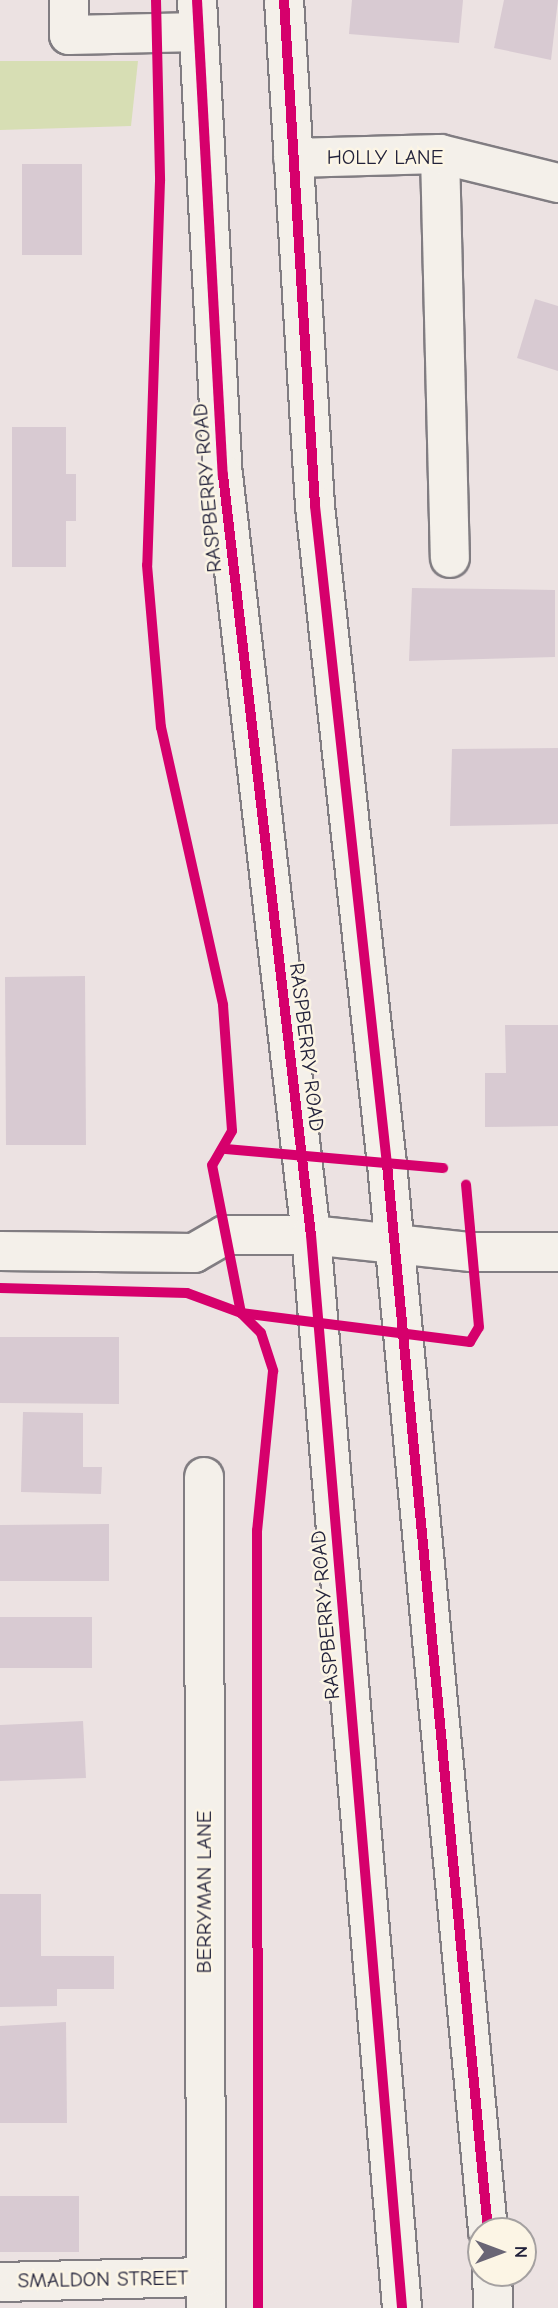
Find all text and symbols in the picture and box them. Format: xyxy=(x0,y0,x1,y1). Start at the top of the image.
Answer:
street label: HOLLY LANE xyxy=(327,144,443,170)
street label: RASPBERRY ROAD xyxy=(187,402,227,574)
street label: RASPBERRY ROAD xyxy=(284,961,330,1133)
street label: RASPBERRY ROAD xyxy=(305,1529,345,1701)
street label: BERRYMAN LANE xyxy=(191,1810,217,1974)
north arrow xyxy=(467,2217,537,2287)
text: N xyxy=(510,2246,532,2258)
street label: SMALDON STREET xyxy=(17,2265,189,2293)

